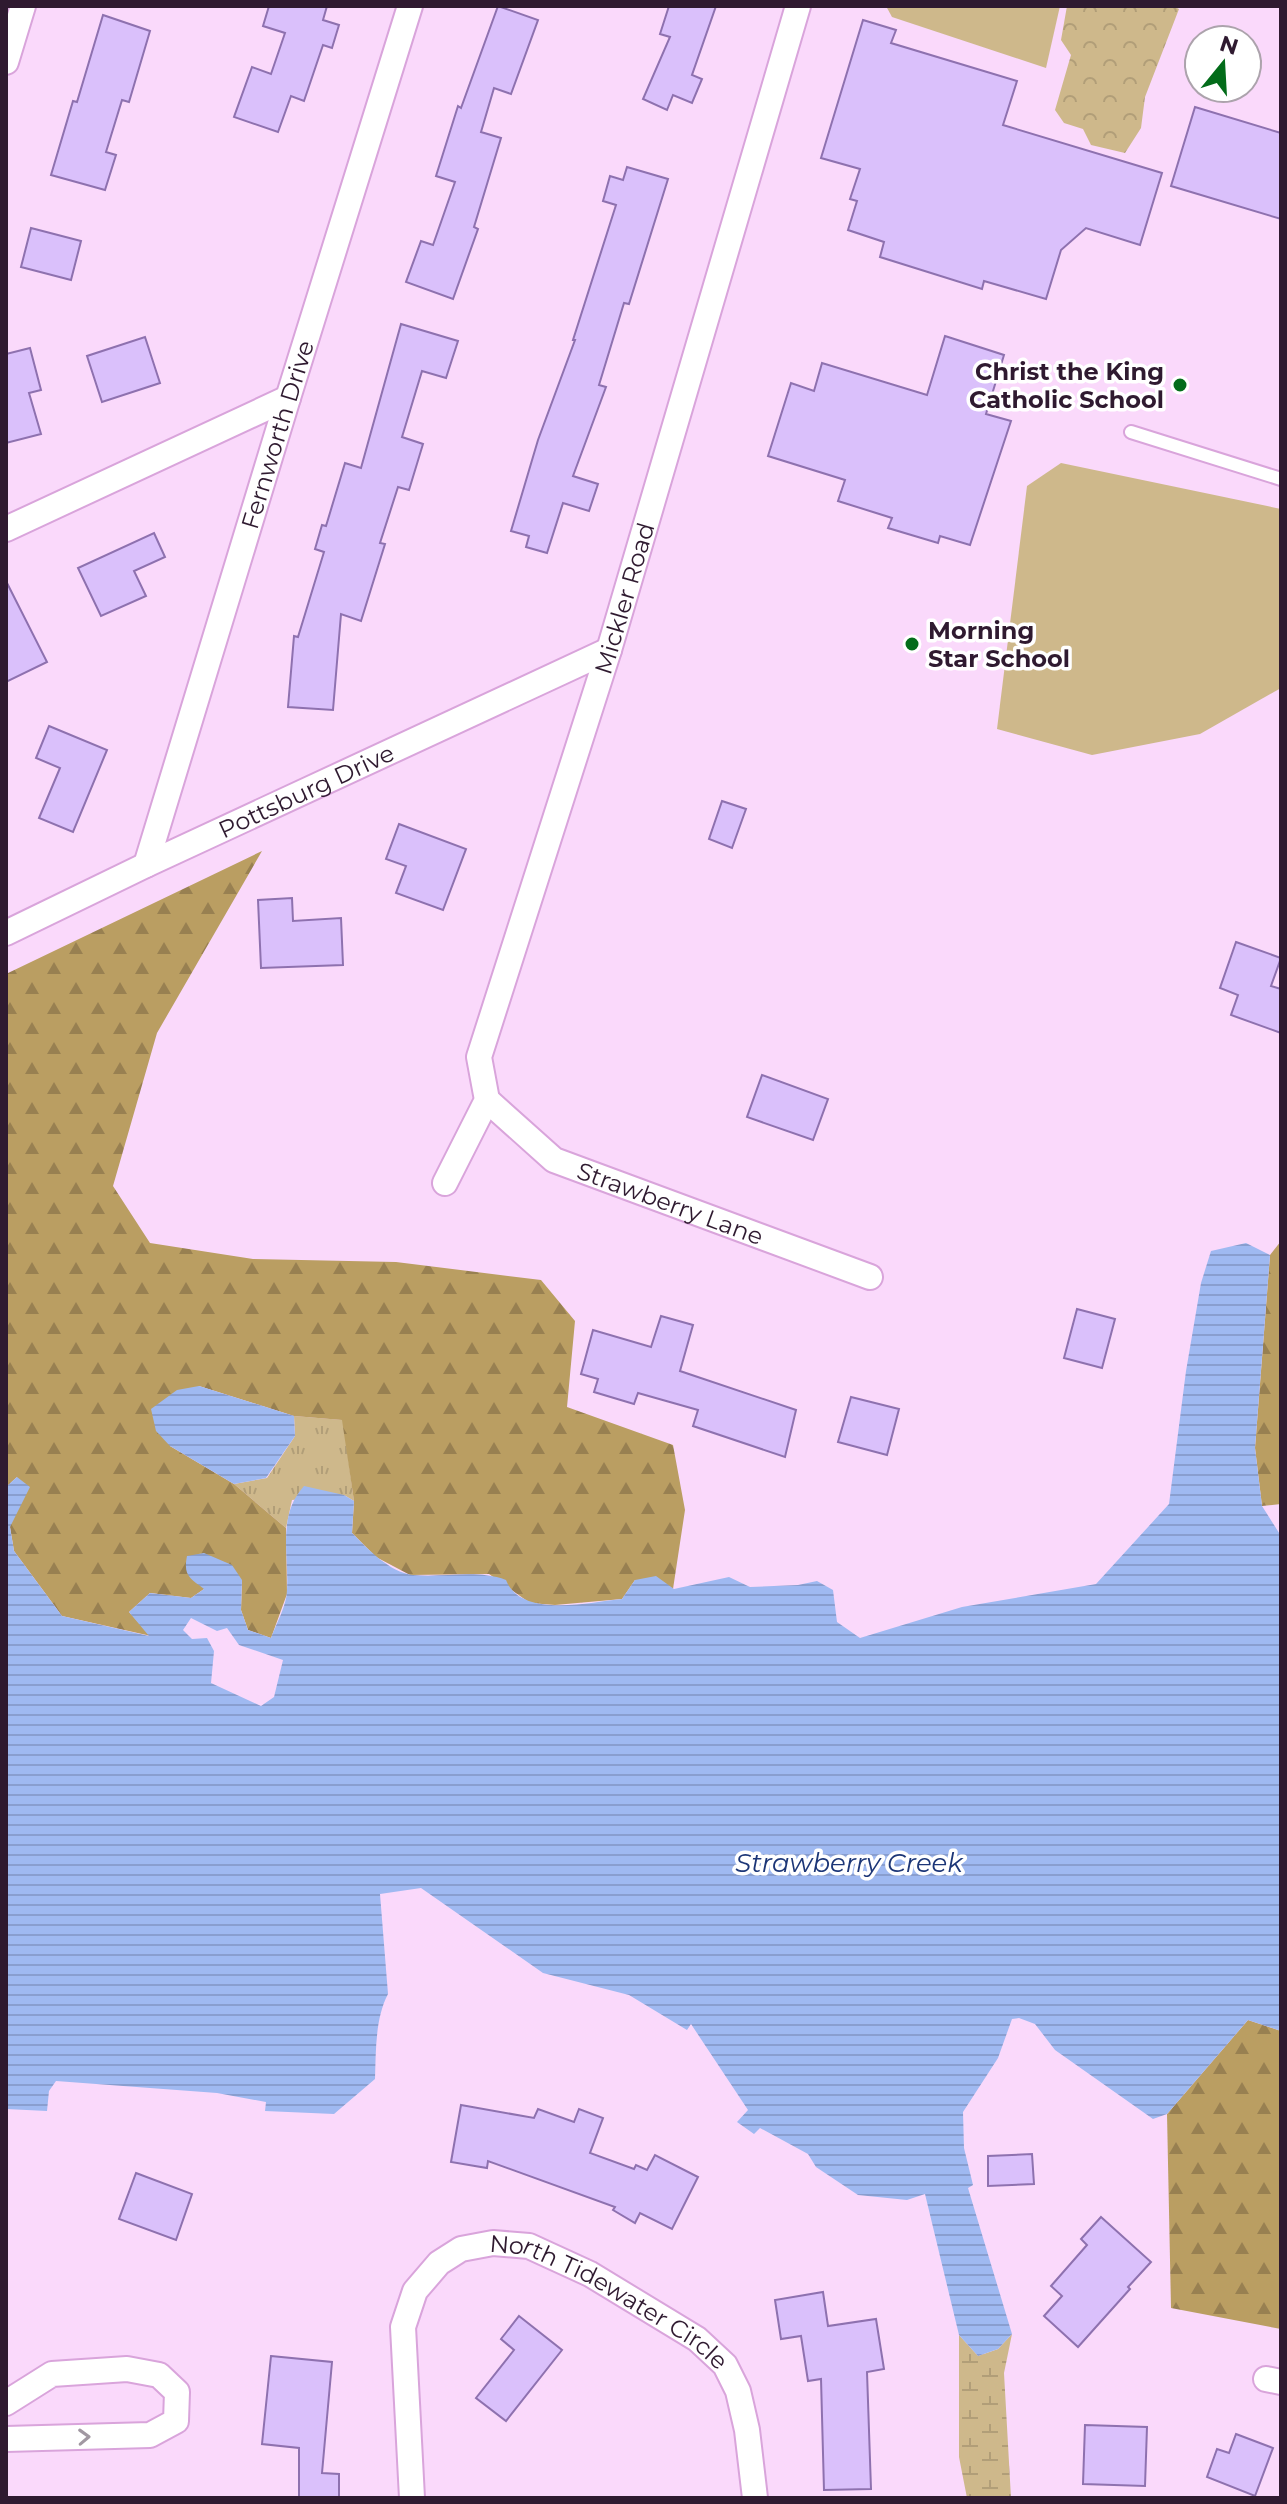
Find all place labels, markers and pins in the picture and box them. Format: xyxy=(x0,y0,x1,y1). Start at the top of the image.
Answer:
place label: Christ the King Catholic School xyxy=(969,357,1164,414)
marker: Christ the King Catholic School xyxy=(1171,376,1189,394)
place label: Morning Star School xyxy=(928,616,1070,673)
marker: Morning Star School xyxy=(903,635,921,653)

